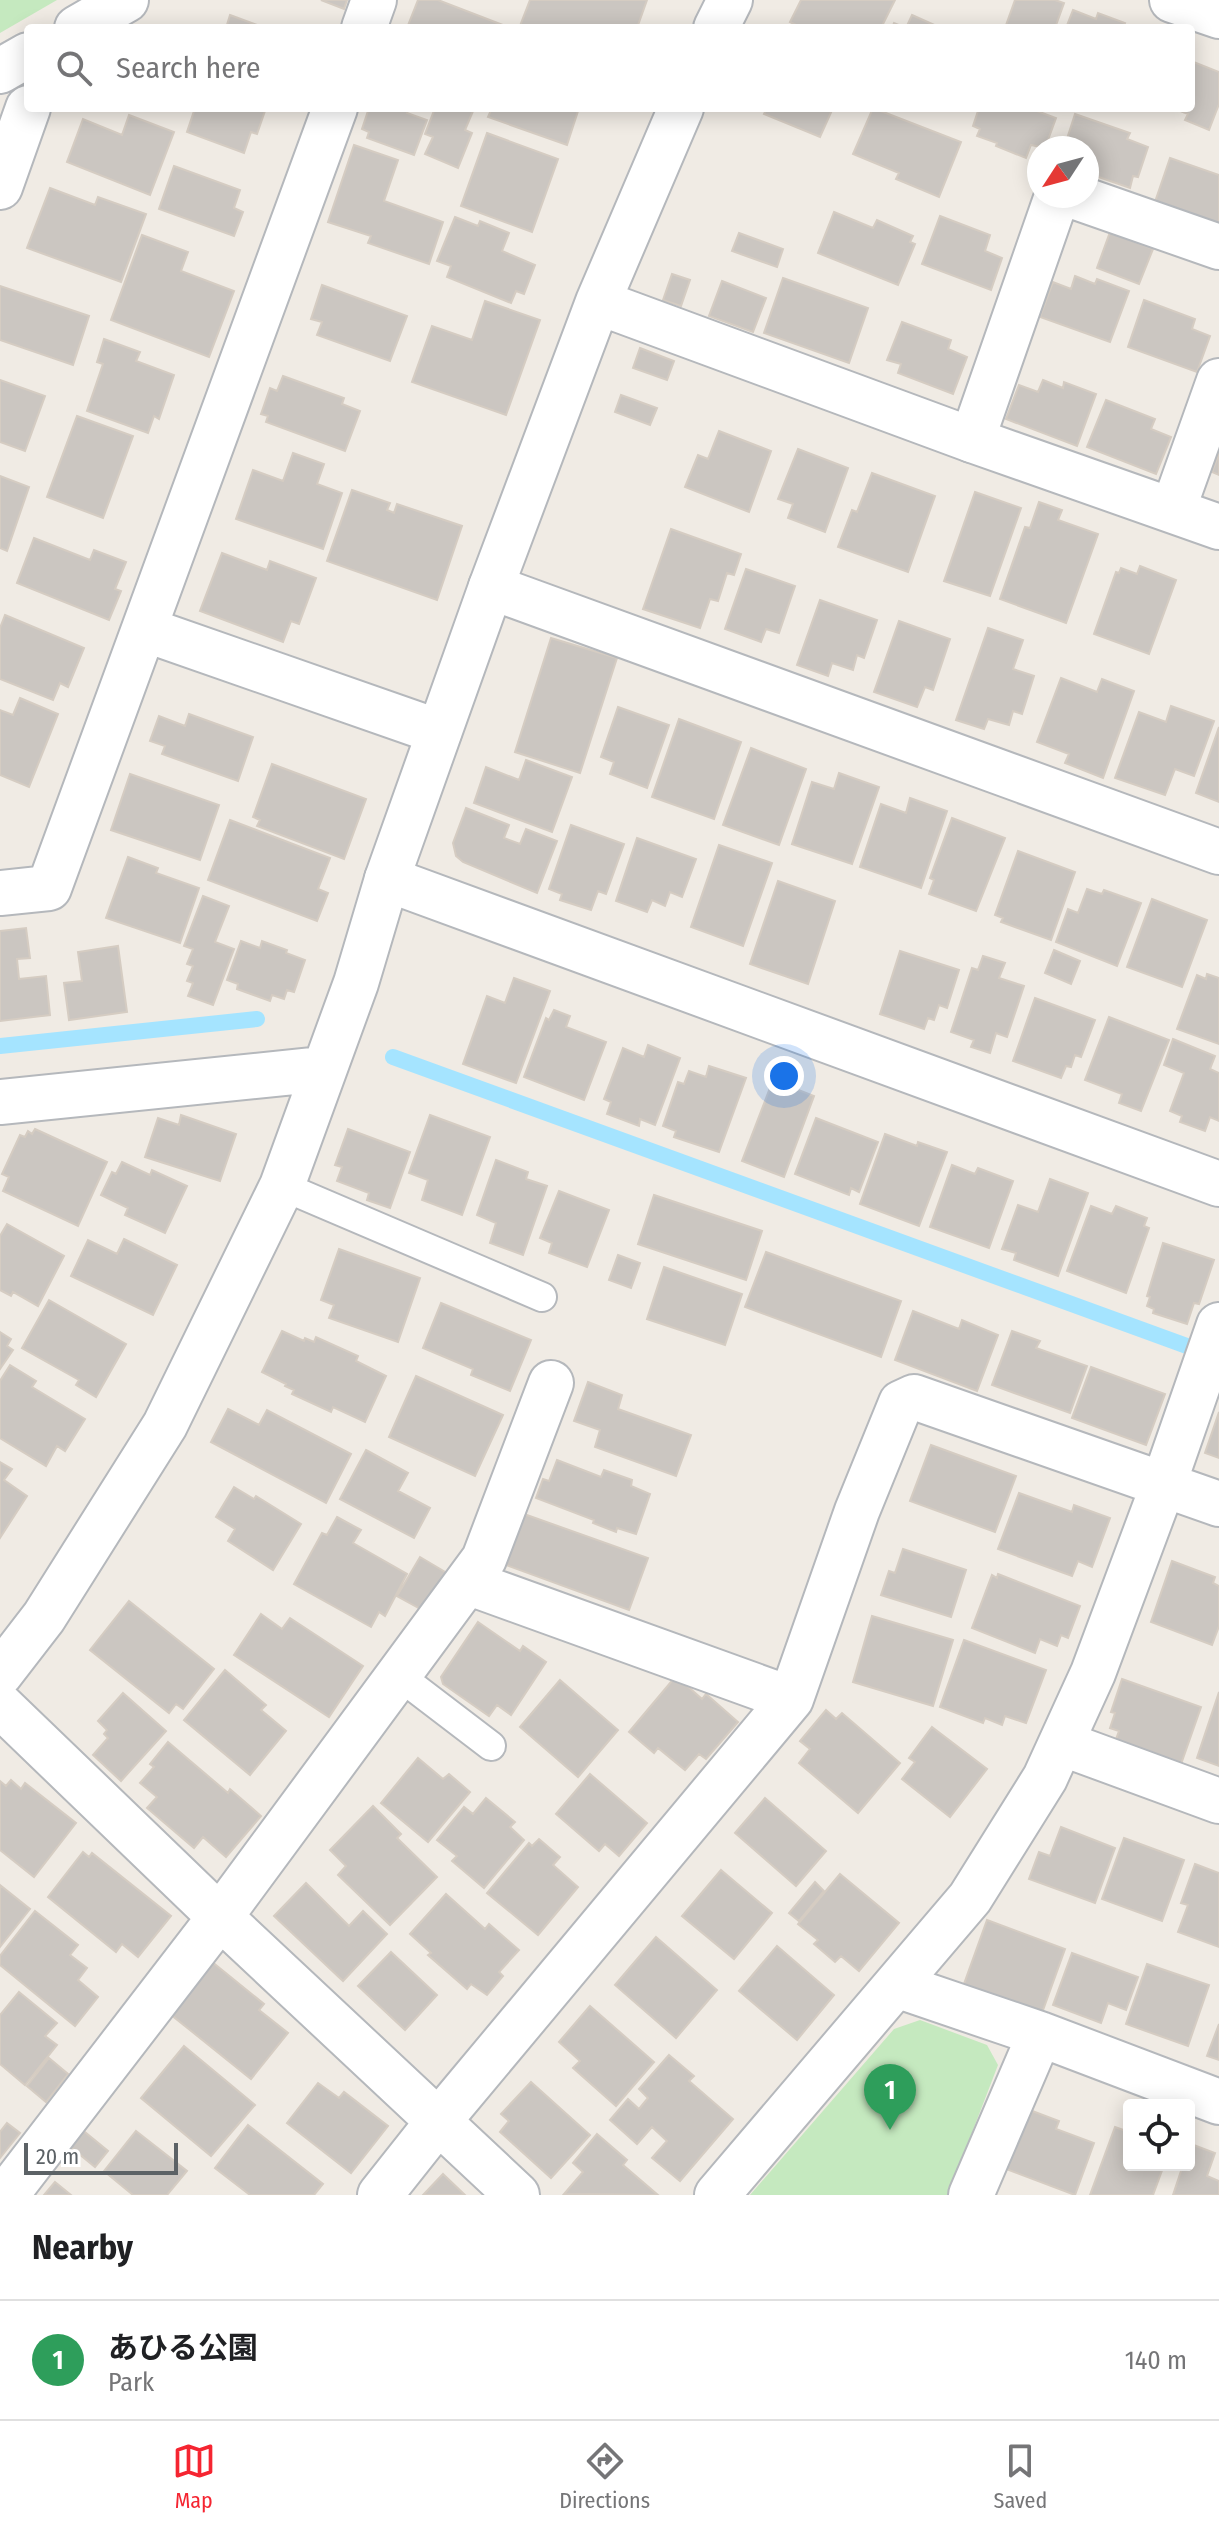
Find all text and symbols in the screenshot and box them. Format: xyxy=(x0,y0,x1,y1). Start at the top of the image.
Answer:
search box xyxy=(24,24,1195,112)
icon: search xyxy=(52,46,96,90)
text: Search here xyxy=(116,50,261,86)
north arrow xyxy=(1027,136,1099,208)
your location xyxy=(764,1056,804,1096)
pin: 1 xyxy=(864,2064,916,2130)
map controls xyxy=(1123,2099,1195,2171)
button: locate xyxy=(1123,2099,1195,2171)
scale bar xyxy=(24,2139,178,2175)
text: 20 m xyxy=(36,2143,79,2170)
text: Nearby xyxy=(32,2227,133,2268)
text: あひる公園 xyxy=(108,2330,258,2366)
text: 1 xyxy=(53,2345,64,2376)
text: 140 m xyxy=(1125,2345,1187,2376)
text: Park xyxy=(108,2367,154,2398)
tab: Map xyxy=(172,2439,216,2514)
tab: Directions xyxy=(559,2439,650,2514)
tab: Saved xyxy=(994,2439,1047,2514)

